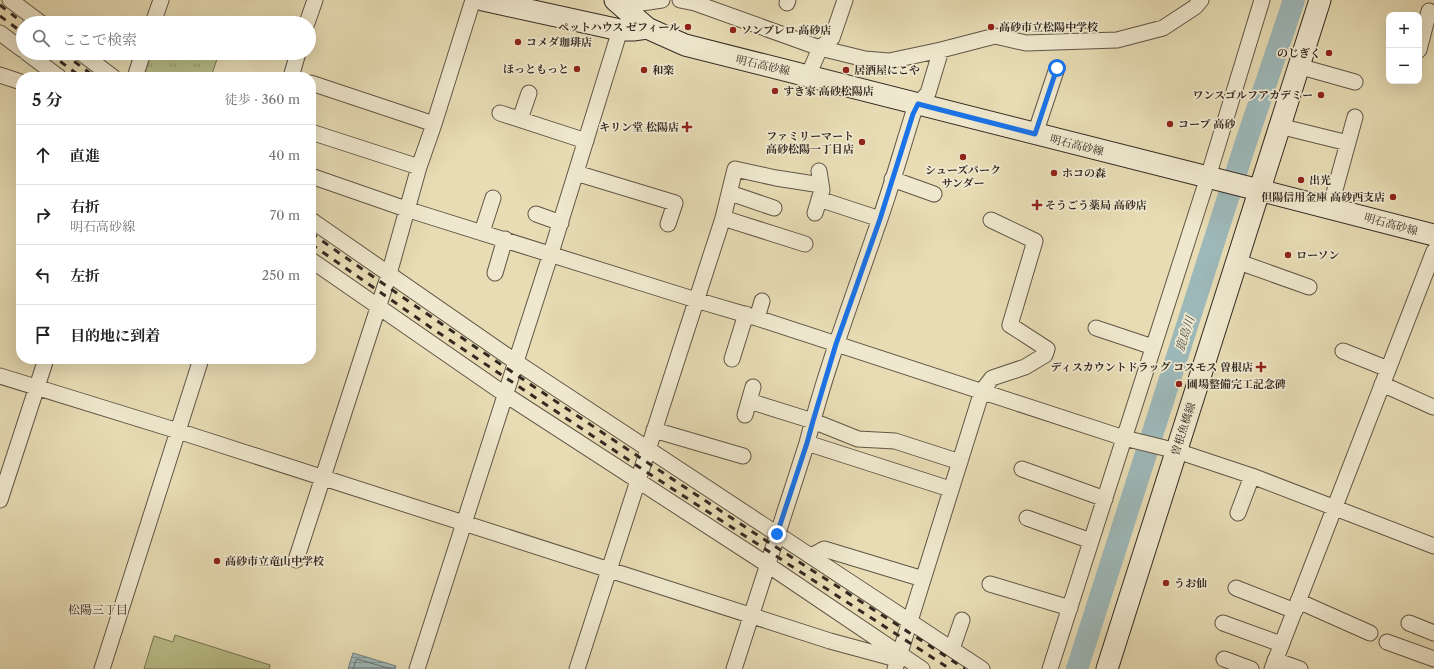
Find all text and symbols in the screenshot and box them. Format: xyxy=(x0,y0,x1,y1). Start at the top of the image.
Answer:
map controls xyxy=(1386,12,1422,84)
button: + xyxy=(1386,12,1422,48)
search box xyxy=(16,16,316,60)
place label: ペットハウス ゼフィール xyxy=(558,20,680,34)
place label: 高砂市立松陽中学校 xyxy=(999,20,1098,34)
marker: ペットハウス ゼフィール xyxy=(683,22,693,32)
marker: 高砂市立松陽中学校 xyxy=(986,22,996,32)
place label: ソンブレロ 高砂店 xyxy=(741,23,831,37)
marker: ソンブレロ 高砂店 xyxy=(728,25,738,35)
icon: search xyxy=(30,27,52,49)
text: ここで検索 xyxy=(62,30,137,49)
place label: コメダ珈琲店 xyxy=(526,35,592,49)
marker: コメダ珈琲店 xyxy=(513,37,523,47)
place label: のじぎく xyxy=(1277,46,1321,60)
marker: のじぎく xyxy=(1324,48,1334,58)
button: − xyxy=(1386,48,1422,84)
street label: 明石高砂線 xyxy=(735,52,791,78)
route start xyxy=(1048,59,1066,77)
place label: ほっともっと xyxy=(503,62,569,76)
place label: 和楽 xyxy=(652,63,674,77)
place label: 居酒屋にこや xyxy=(854,63,920,77)
marker: ほっともっと xyxy=(572,64,582,74)
marker: 和楽 xyxy=(639,65,649,75)
marker: 居酒屋にこや xyxy=(841,65,851,75)
place label: すき家 高砂松陽店 xyxy=(783,84,874,98)
marker: すき家 高砂松陽店 xyxy=(770,86,780,96)
place label: ワンスゴルフアカデミー xyxy=(1192,88,1313,102)
text: 5 分 xyxy=(32,90,63,110)
marker: ワンスゴルフアカデミー xyxy=(1316,90,1326,100)
text: 徒歩 · 360 m xyxy=(225,91,300,107)
place label: コープ 高砂 xyxy=(1178,117,1235,131)
marker: コープ 高砂 xyxy=(1165,119,1175,129)
place label: キリン堂 松陽店 xyxy=(599,120,679,134)
marker: キリン堂 松陽店 xyxy=(682,122,692,132)
place label: ファミリーマート 高砂松陽一丁目店 xyxy=(766,129,854,156)
street label: 明石高砂線 xyxy=(1049,132,1105,158)
marker: ファミリーマート 高砂松陽一丁目店 xyxy=(857,137,867,147)
icon: ahead xyxy=(32,144,54,166)
text: 直進 xyxy=(70,146,100,165)
text: 40 m xyxy=(269,147,300,163)
marker: シューズパーク サンダー xyxy=(958,152,968,162)
place label: シューズパーク サンダー xyxy=(925,163,1001,190)
place label: ホコの森 xyxy=(1062,166,1106,180)
marker: ホコの森 xyxy=(1049,168,1059,178)
place label: 出光 xyxy=(1309,173,1331,187)
marker: 出光 xyxy=(1296,175,1306,185)
place label: 但陽信用金庫 高砂西支店 xyxy=(1261,190,1385,204)
marker: 但陽信用金庫 高砂西支店 xyxy=(1388,192,1398,202)
text: 右折 xyxy=(70,197,100,216)
place label: そうごう薬局 高砂店 xyxy=(1045,198,1147,212)
marker: そうごう薬局 高砂店 xyxy=(1032,200,1042,210)
icon: right xyxy=(32,204,54,226)
text: 70 m xyxy=(270,207,300,223)
street label: 明石高砂線 xyxy=(1363,210,1419,238)
text: 明石高砂線 xyxy=(70,218,135,234)
place label: ローソン xyxy=(1296,248,1340,262)
marker: ローソン xyxy=(1283,250,1293,260)
icon: left xyxy=(32,264,54,286)
text: 左折 xyxy=(70,266,100,285)
text: 250 m xyxy=(262,267,300,283)
water label: 鹿島川 xyxy=(1172,313,1198,353)
icon: arrive xyxy=(32,324,54,346)
text: 目的地に到着 xyxy=(70,326,160,345)
place label: ディスカウントドラッグ コスモス 曽根店 xyxy=(1051,360,1253,374)
marker: ディスカウントドラッグ コスモス 曽根店 xyxy=(1256,362,1266,372)
place label: 圃場整備完工記念碑 xyxy=(1187,377,1286,391)
marker: 圃場整備完工記念碑 xyxy=(1174,379,1184,389)
street label: 曽根魚橋線 xyxy=(1168,401,1198,457)
route end xyxy=(768,525,786,543)
place label: 高砂市立竜山中学校 xyxy=(225,554,324,568)
marker: 高砂市立竜山中学校 xyxy=(212,556,222,566)
place label: うお仙 xyxy=(1174,576,1207,590)
marker: うお仙 xyxy=(1161,578,1171,588)
district label: 松陽三丁目 xyxy=(68,602,128,617)

